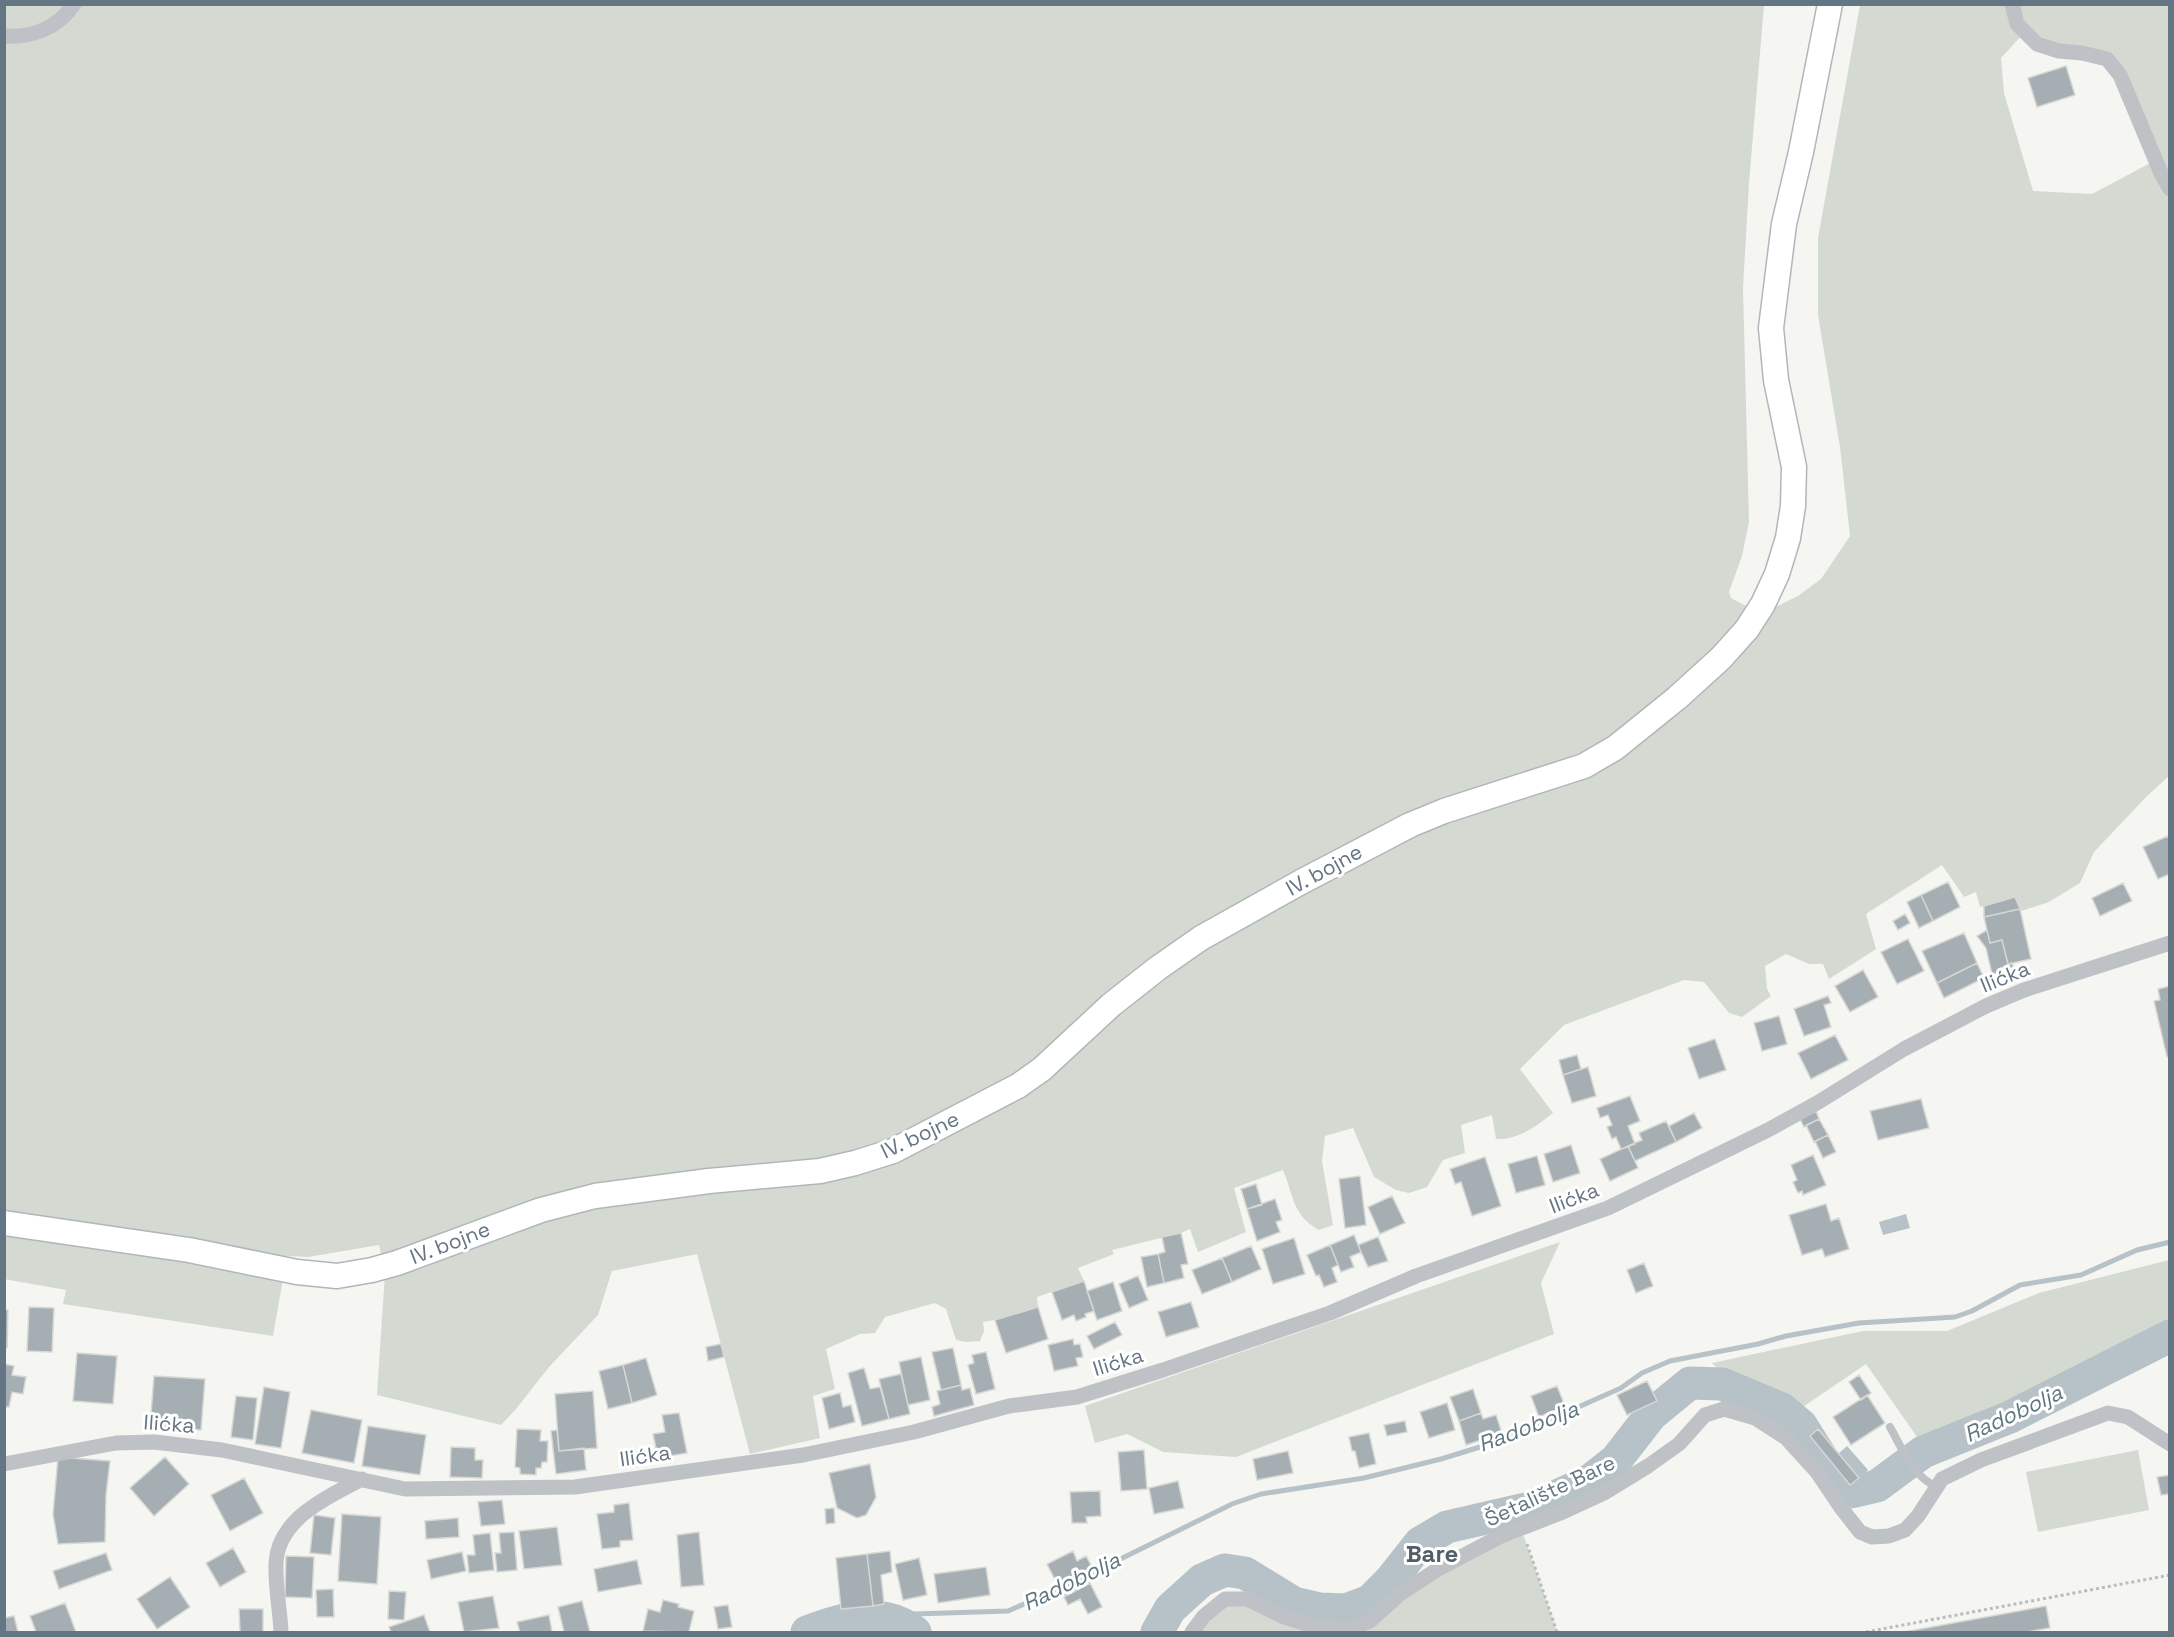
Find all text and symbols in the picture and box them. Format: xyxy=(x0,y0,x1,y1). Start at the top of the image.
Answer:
street label: IV. bojne xyxy=(1281,838,1367,902)
street label: Ilićka xyxy=(1976,954,2034,999)
street label: IV. bojne xyxy=(876,1105,963,1164)
street label: Ilićka xyxy=(1545,1176,1603,1219)
street label: IV. bojne xyxy=(406,1215,494,1270)
street label: Ilićka xyxy=(1089,1341,1146,1382)
water label: Radobolja xyxy=(1959,1378,2067,1448)
water label: Radobolja xyxy=(1474,1394,1582,1458)
street label: Ilićka xyxy=(143,1408,195,1439)
street label: Ilićka xyxy=(618,1439,672,1472)
street label: Šetalište Bare xyxy=(1480,1449,1619,1533)
district label: Bare xyxy=(1406,1538,1458,1569)
water label: Radobolja xyxy=(1018,1545,1125,1617)

